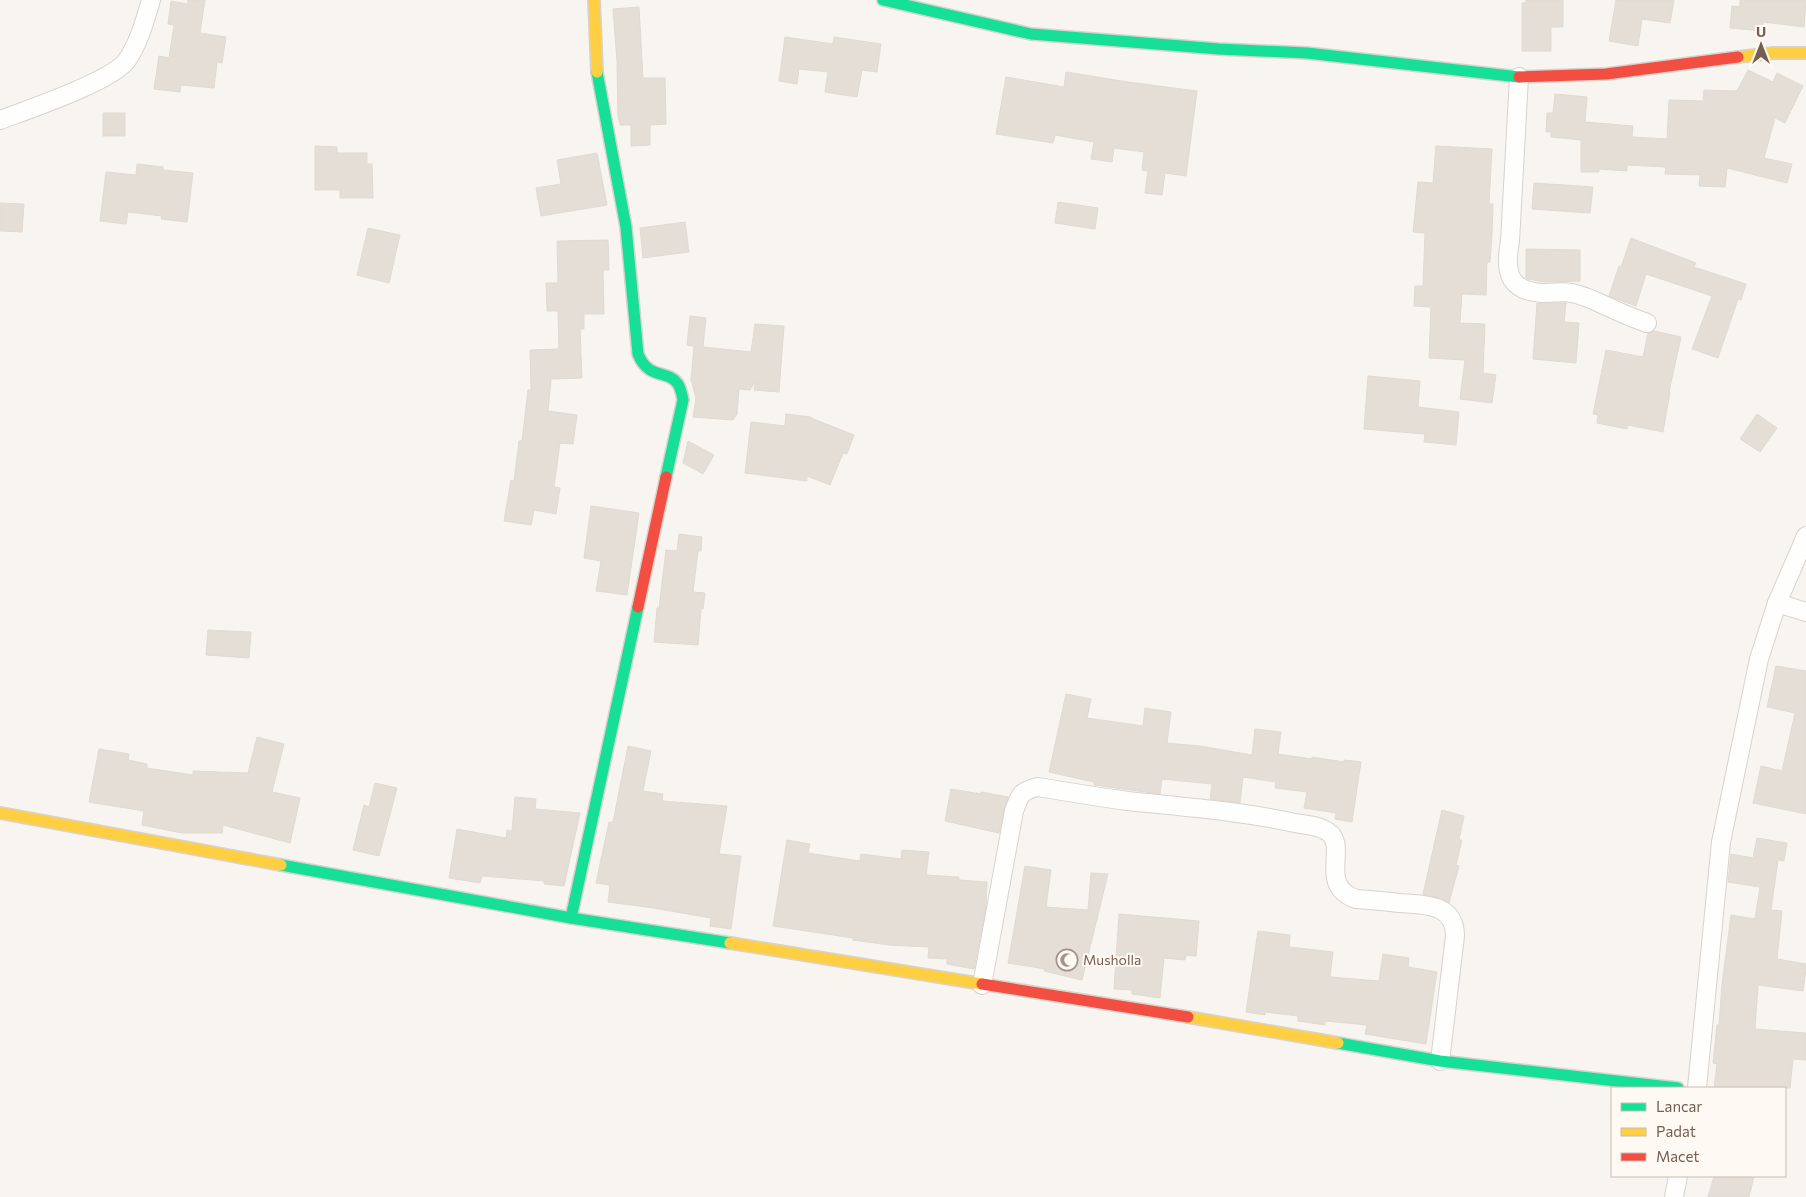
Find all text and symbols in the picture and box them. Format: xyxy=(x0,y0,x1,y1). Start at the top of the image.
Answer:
north arrow xyxy=(1736,20,1786,70)
text: U xyxy=(1756,23,1766,40)
mosque icon: Musholla xyxy=(1055,948,1079,972)
place label: Musholla xyxy=(1083,951,1141,968)
legend xyxy=(1611,1087,1786,1177)
text: Lancar xyxy=(1656,1097,1702,1115)
text: Padat xyxy=(1656,1122,1696,1140)
text: Macet xyxy=(1656,1147,1699,1165)

